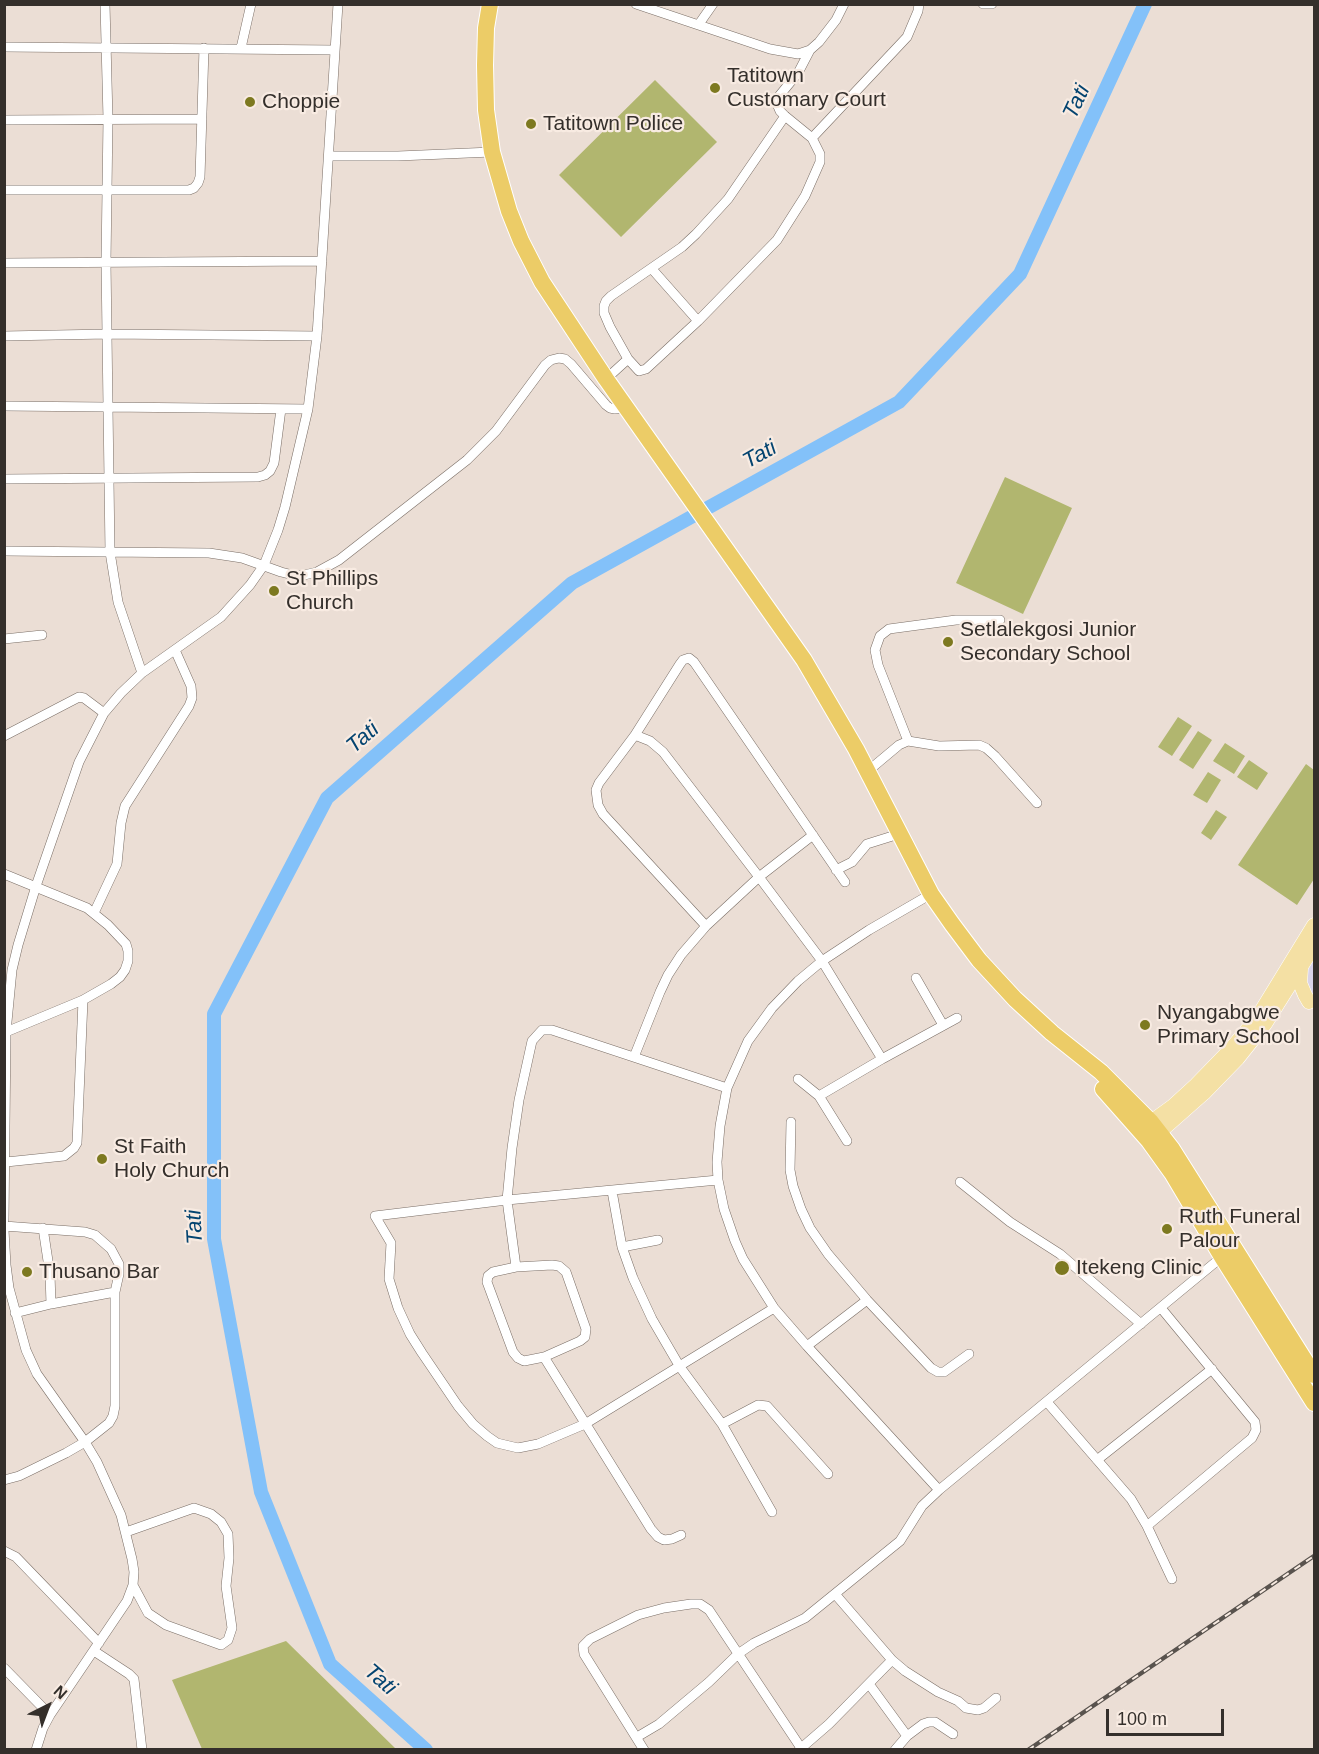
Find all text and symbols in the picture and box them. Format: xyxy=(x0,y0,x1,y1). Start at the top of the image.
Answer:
place label: Tatitown Customary Court xyxy=(727,63,886,113)
marker: Tatitown Customary Court xyxy=(708,81,722,95)
water label: Tati xyxy=(1058,81,1096,123)
place label: Choppie xyxy=(262,89,340,115)
marker: Choppie xyxy=(243,95,257,109)
place label: Tatitown Police xyxy=(543,111,683,137)
marker: Tatitown Police xyxy=(524,117,538,131)
water label: Tati xyxy=(738,435,782,475)
place label: St Phillips Church xyxy=(286,566,378,616)
marker: St Phillips Church xyxy=(267,584,281,598)
place label: Setlalekgosi Junior Secondary School xyxy=(960,617,1136,667)
marker: Setlalekgosi Junior Secondary School xyxy=(941,635,955,649)
water label: Tati xyxy=(341,717,385,759)
place label: Nyangabgwe Primary School xyxy=(1157,1000,1299,1050)
marker: Nyangabgwe Primary School xyxy=(1138,1018,1152,1032)
place label: St Faith Holy Church xyxy=(114,1134,230,1184)
marker: St Faith Holy Church xyxy=(95,1152,109,1166)
place label: Ruth Funeral Palour xyxy=(1179,1204,1300,1254)
water label: Tati xyxy=(181,1209,209,1245)
marker: Ruth Funeral Palour xyxy=(1160,1222,1174,1236)
place label: Itekeng Clinic xyxy=(1076,1255,1202,1281)
place label: Thusano Bar xyxy=(39,1259,159,1285)
marker: Itekeng Clinic xyxy=(1053,1259,1071,1277)
marker: Thusano Bar xyxy=(20,1265,34,1279)
water label: Tati xyxy=(358,1659,402,1701)
north arrow xyxy=(18,1676,78,1736)
text: N xyxy=(50,1682,70,1702)
scale bar xyxy=(1109,1697,1228,1735)
text: 100 m xyxy=(1117,1709,1167,1729)

